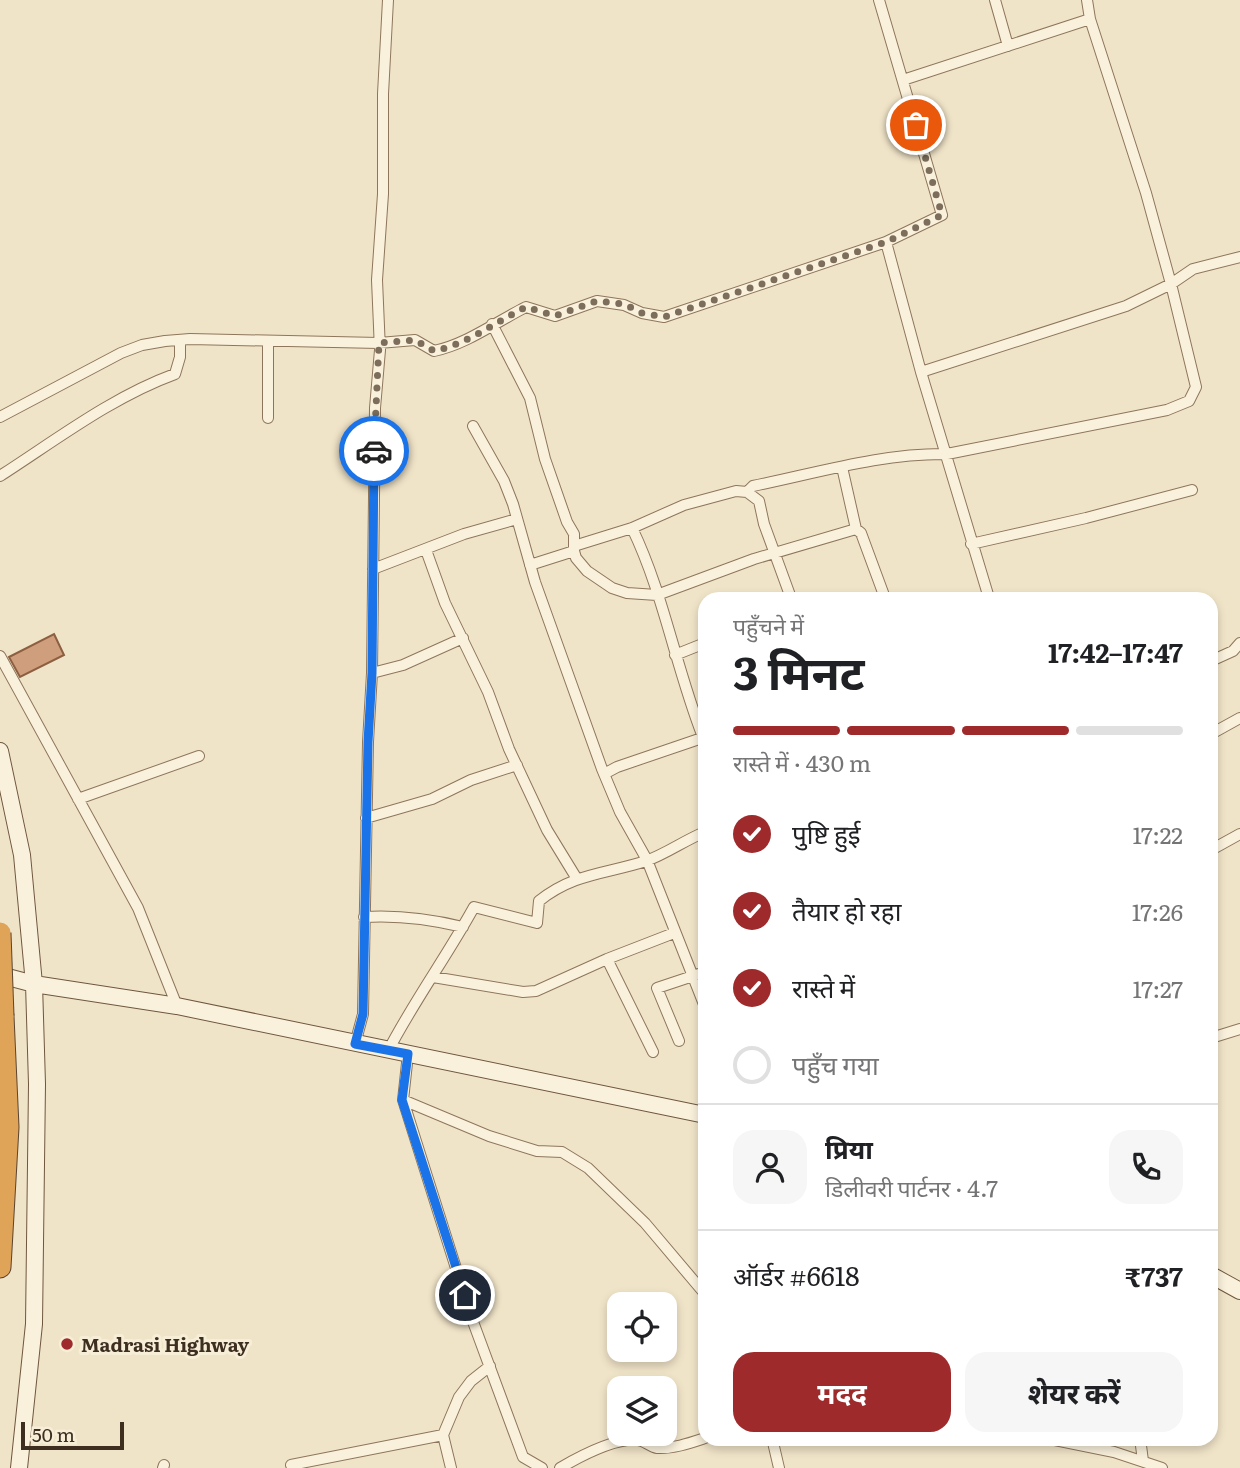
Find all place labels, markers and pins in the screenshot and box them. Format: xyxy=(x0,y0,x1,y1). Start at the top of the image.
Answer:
pin xyxy=(886,95,946,155)
pin xyxy=(435,1265,495,1325)
place label: Madrasi Highway xyxy=(81,1330,250,1358)
marker: Madrasi Highway xyxy=(59,1336,75,1352)

